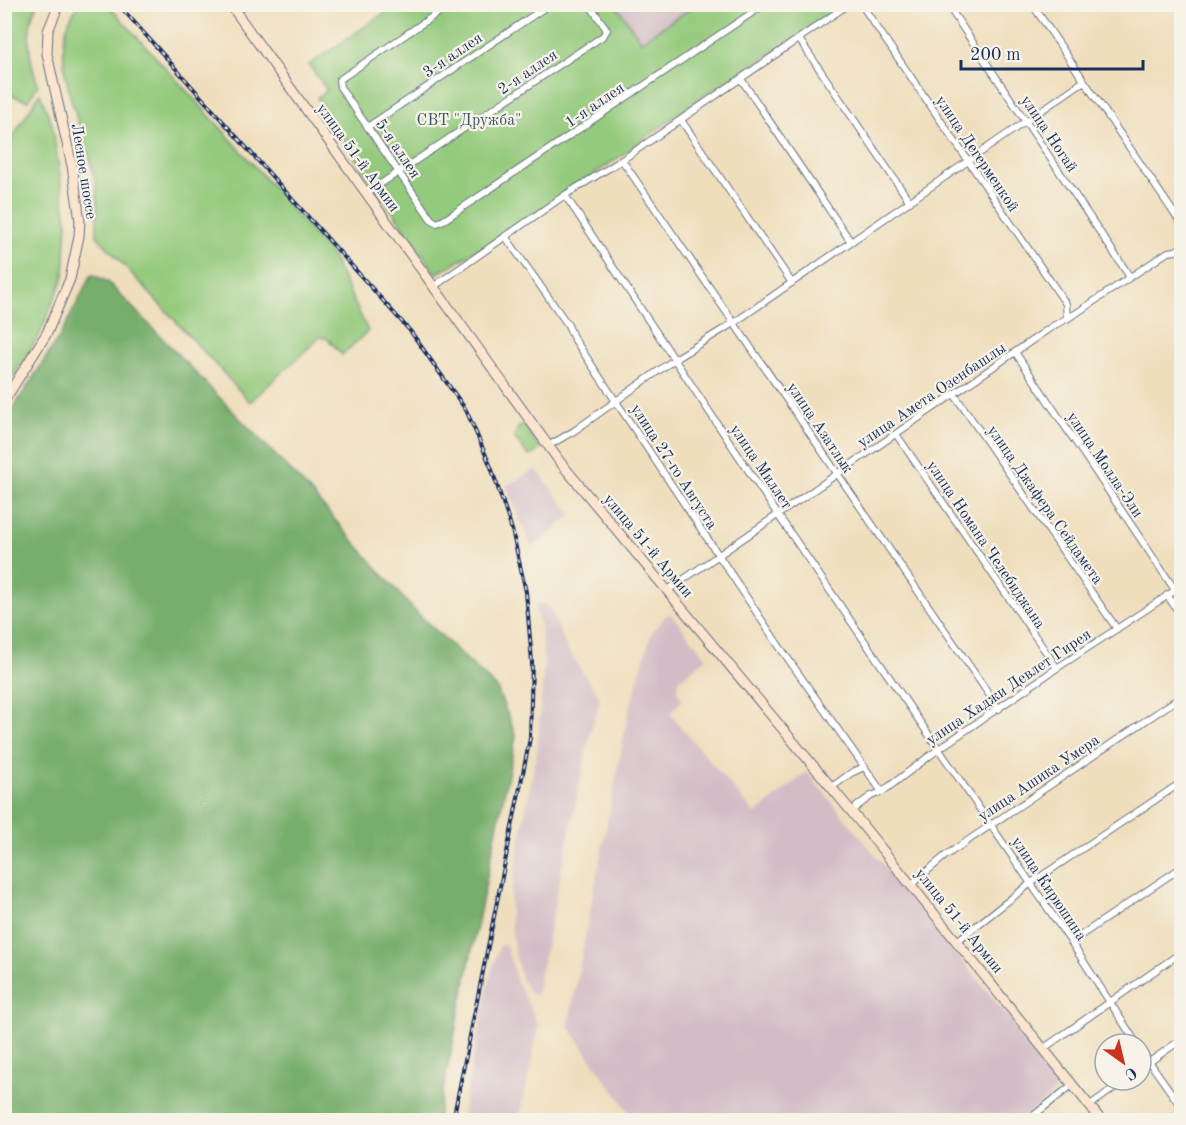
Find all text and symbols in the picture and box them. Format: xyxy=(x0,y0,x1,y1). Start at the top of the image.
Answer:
street label: 3-я аллея xyxy=(421,30,486,81)
scale bar xyxy=(961,33,1142,71)
text: 200 m xyxy=(970,46,1021,64)
street label: 2-я аллея xyxy=(496,47,561,98)
street label: 1-я аллея xyxy=(563,80,628,131)
street label: улица Дегерменкой xyxy=(932,93,1021,215)
street label: улица Ногай xyxy=(1017,93,1080,175)
street label: улица 51-й Армии xyxy=(313,101,402,215)
park label: СВТ "Дружба" xyxy=(417,113,521,129)
street label: 5-я аллея xyxy=(372,117,423,182)
street label: Лесное шоссе xyxy=(68,122,98,220)
street label: улица Амета Озенбашлы xyxy=(855,340,1009,451)
street label: улица Азатлык xyxy=(783,380,856,476)
street label: улица 27-го Августа xyxy=(627,402,720,533)
street label: улица Молла-Эли xyxy=(1063,409,1146,521)
street label: улица Миллет xyxy=(726,422,795,512)
street label: улица Джафера Сейдамета xyxy=(983,423,1105,588)
street label: улица Номана Челебиджана xyxy=(923,458,1048,632)
street label: улица 51-й Армии xyxy=(600,491,695,601)
street label: улица Хаджи Девлет Гирея xyxy=(924,626,1094,749)
street label: улица Ашика Умера xyxy=(976,732,1103,825)
street label: улица Кирюшина xyxy=(1008,834,1089,944)
street label: улица 51-й Армии xyxy=(911,866,1006,977)
north arrow xyxy=(1093,1032,1153,1092)
text: С xyxy=(1121,1063,1139,1082)

